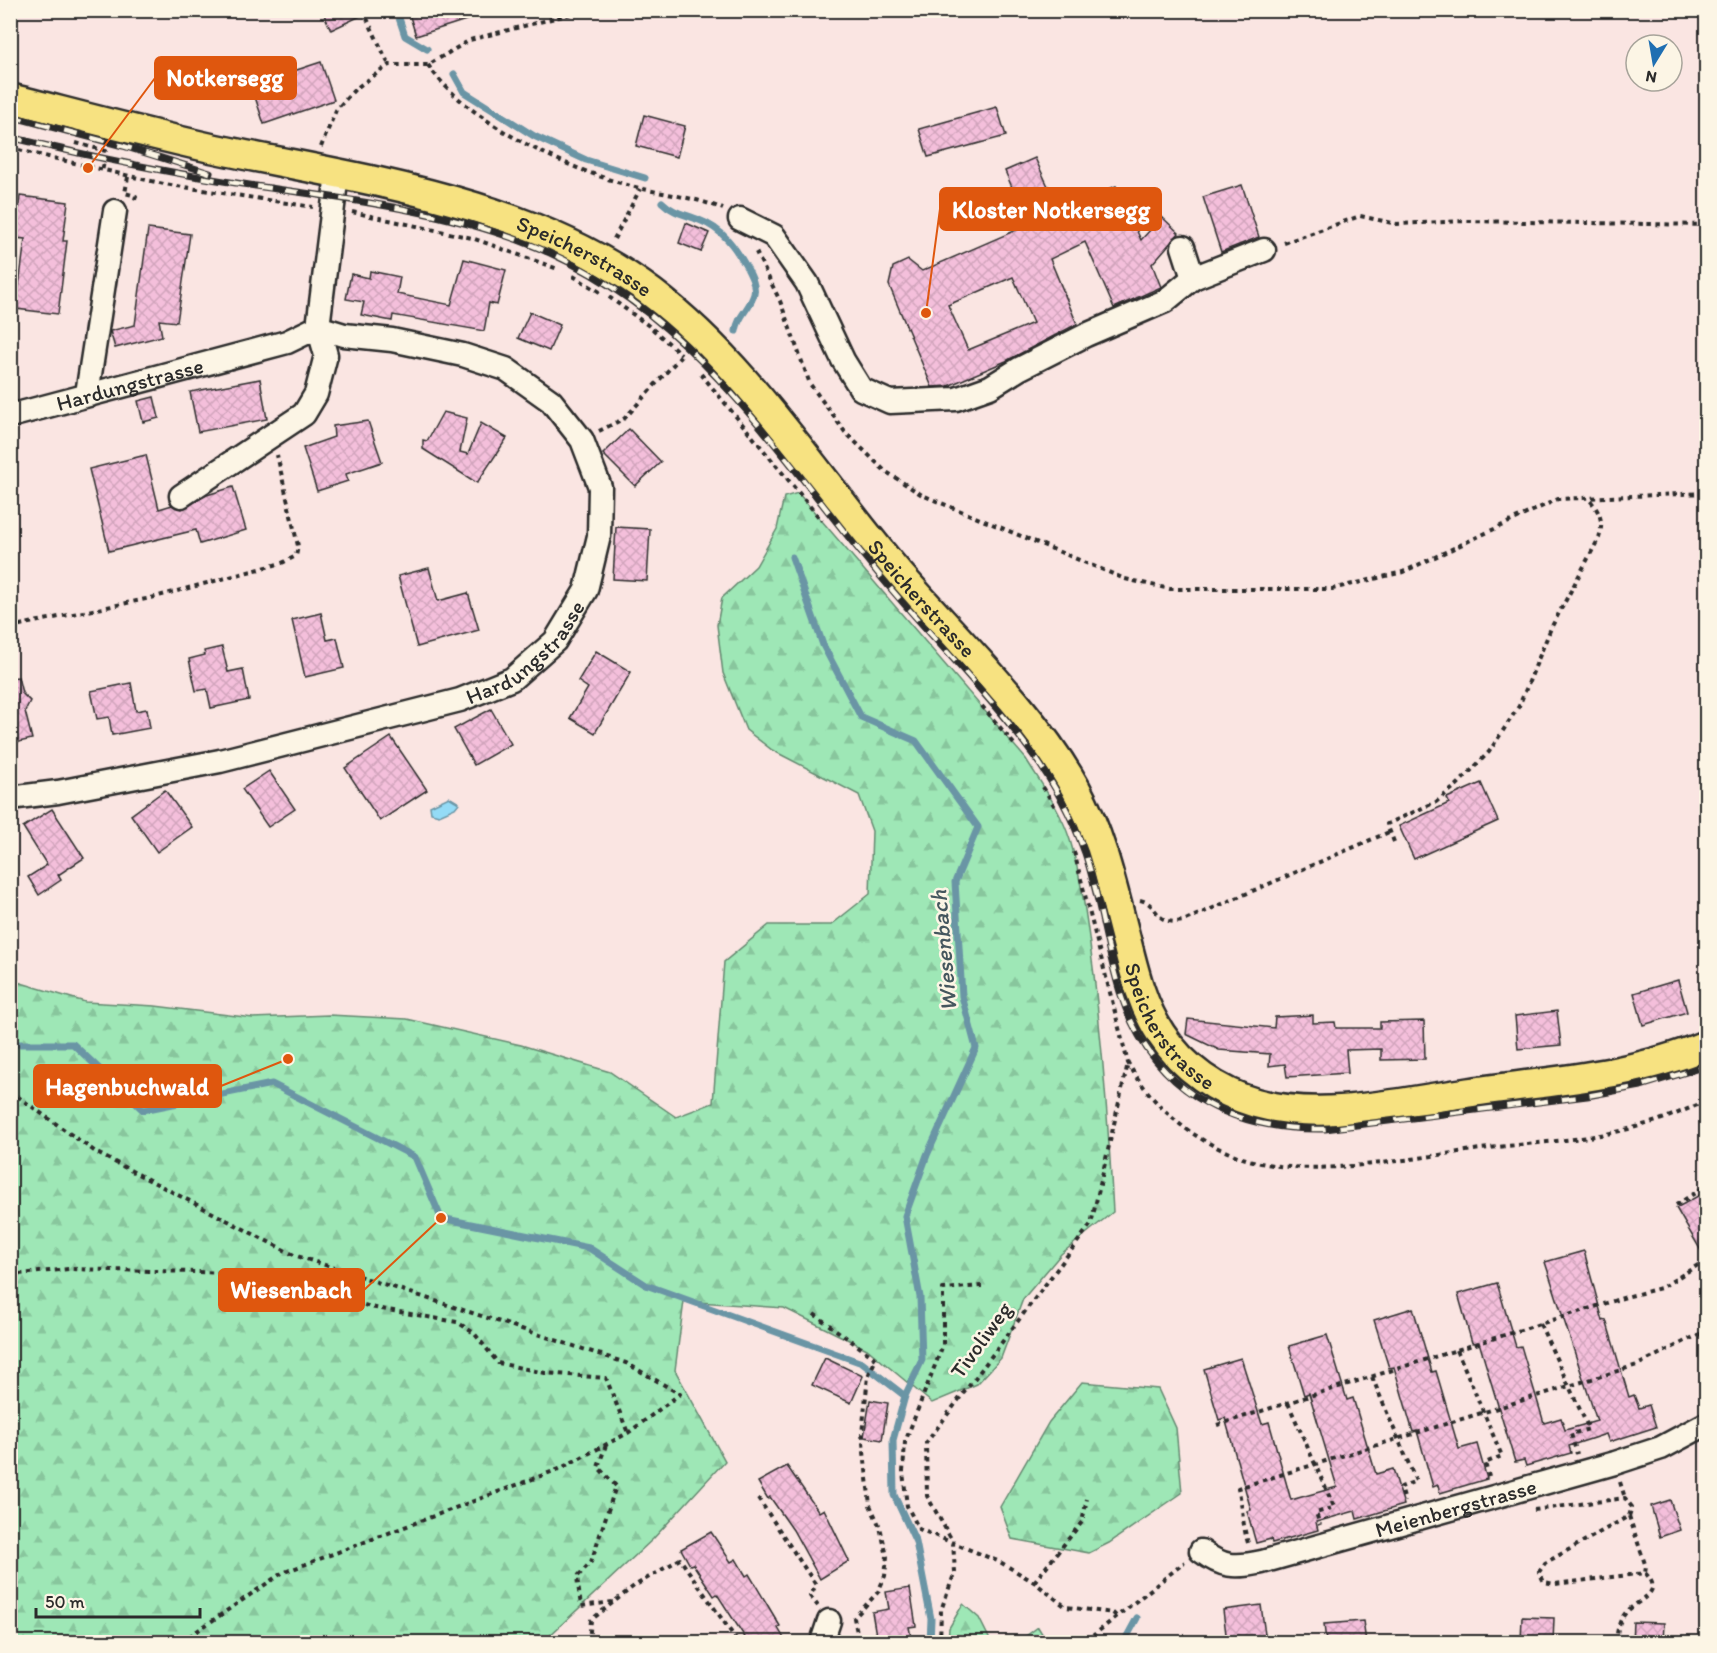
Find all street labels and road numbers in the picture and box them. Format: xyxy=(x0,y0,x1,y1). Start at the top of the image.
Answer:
street label: Speicherstrasse xyxy=(513,209,658,302)
street label: Hardungstrasse xyxy=(53,351,206,417)
street label: Speicherstrasse xyxy=(862,534,982,663)
street label: Hardungstrasse xyxy=(462,595,590,710)
street label: Speicherstrasse xyxy=(1119,960,1220,1095)
street label: Tivoliweg xyxy=(944,1296,1018,1384)
street label: Meienbergstrasse xyxy=(1372,1472,1540,1543)

